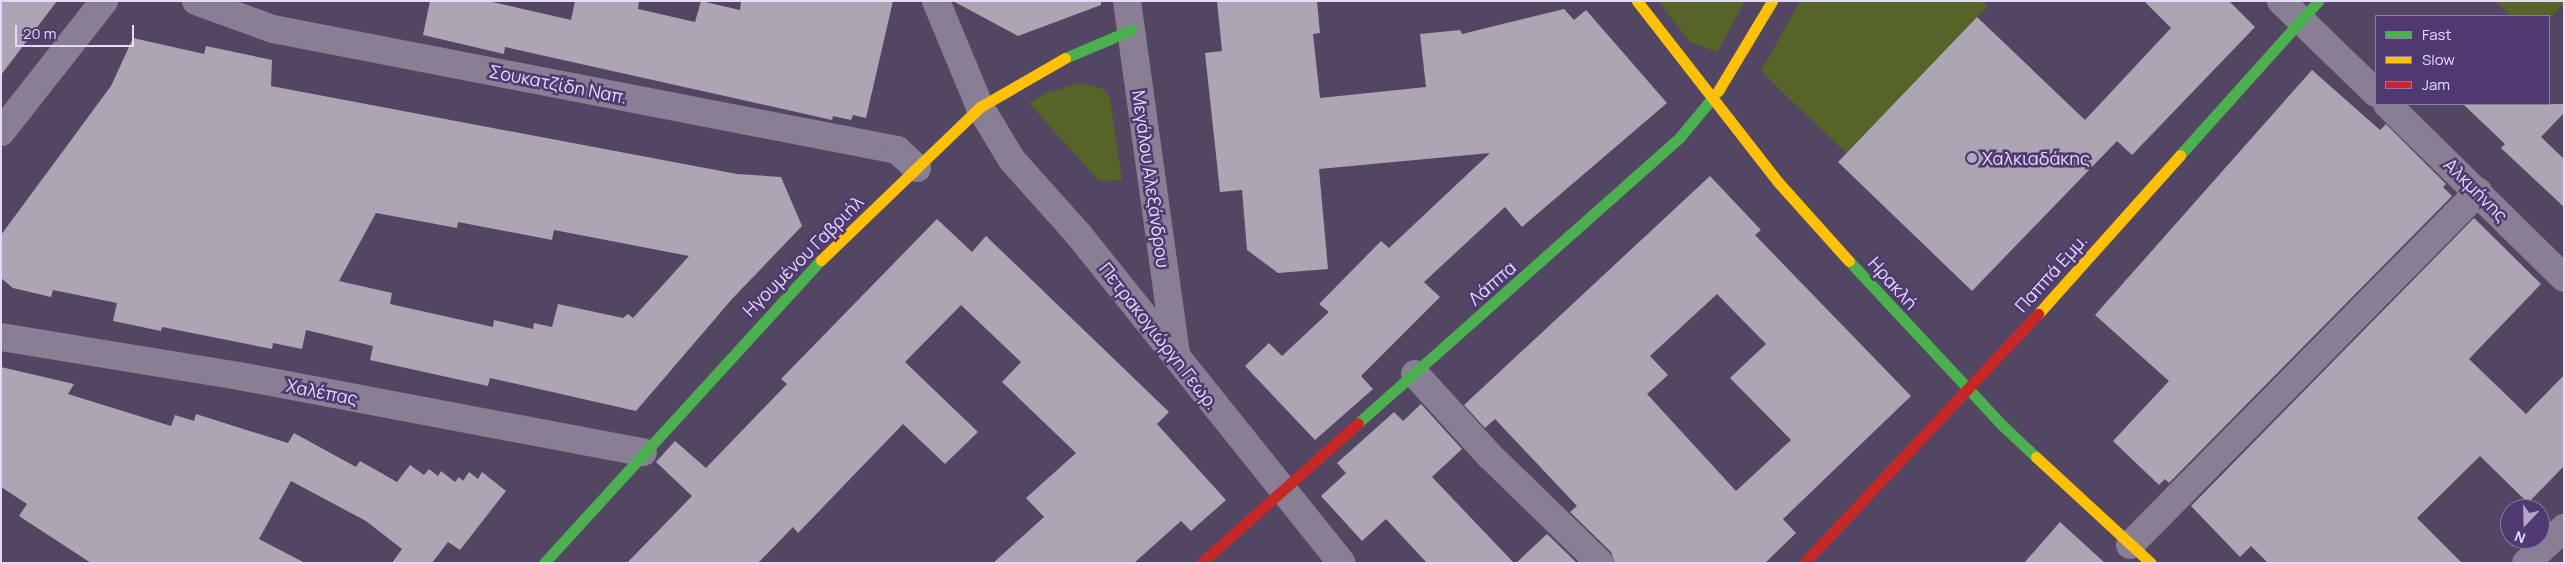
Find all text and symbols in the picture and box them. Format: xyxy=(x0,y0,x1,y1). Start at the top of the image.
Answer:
scale bar xyxy=(18,15,136,47)
legend xyxy=(2375,15,2550,105)
text: 20 m xyxy=(23,23,56,44)
text: Fast xyxy=(2422,24,2451,45)
text: Slow xyxy=(2422,49,2455,70)
street label: Σουκατζίδη Ναπ. xyxy=(487,60,629,108)
text: Jam xyxy=(2422,74,2450,95)
street label: Μεγάλου Αλεξάνδρου xyxy=(1128,89,1174,269)
place label: Χαλκιαδάκης xyxy=(1982,147,2090,169)
marker: Χαλκιαδάκης xyxy=(1966,152,1978,164)
street label: Αλκμήνης xyxy=(2440,154,2512,226)
street label: Ηγουμένου Γαβριήλ xyxy=(738,191,868,321)
street label: Παππά Εμμ. xyxy=(2010,229,2092,317)
street label: Ηρακλή xyxy=(1864,252,1922,314)
street label: Λάππα xyxy=(1464,256,1520,310)
street label: Πετρακογιώργη Γεωρ. xyxy=(1095,258,1223,414)
street label: Χαλέπας xyxy=(284,374,360,410)
north arrow xyxy=(2500,499,2550,549)
text: N xyxy=(2512,527,2528,548)

